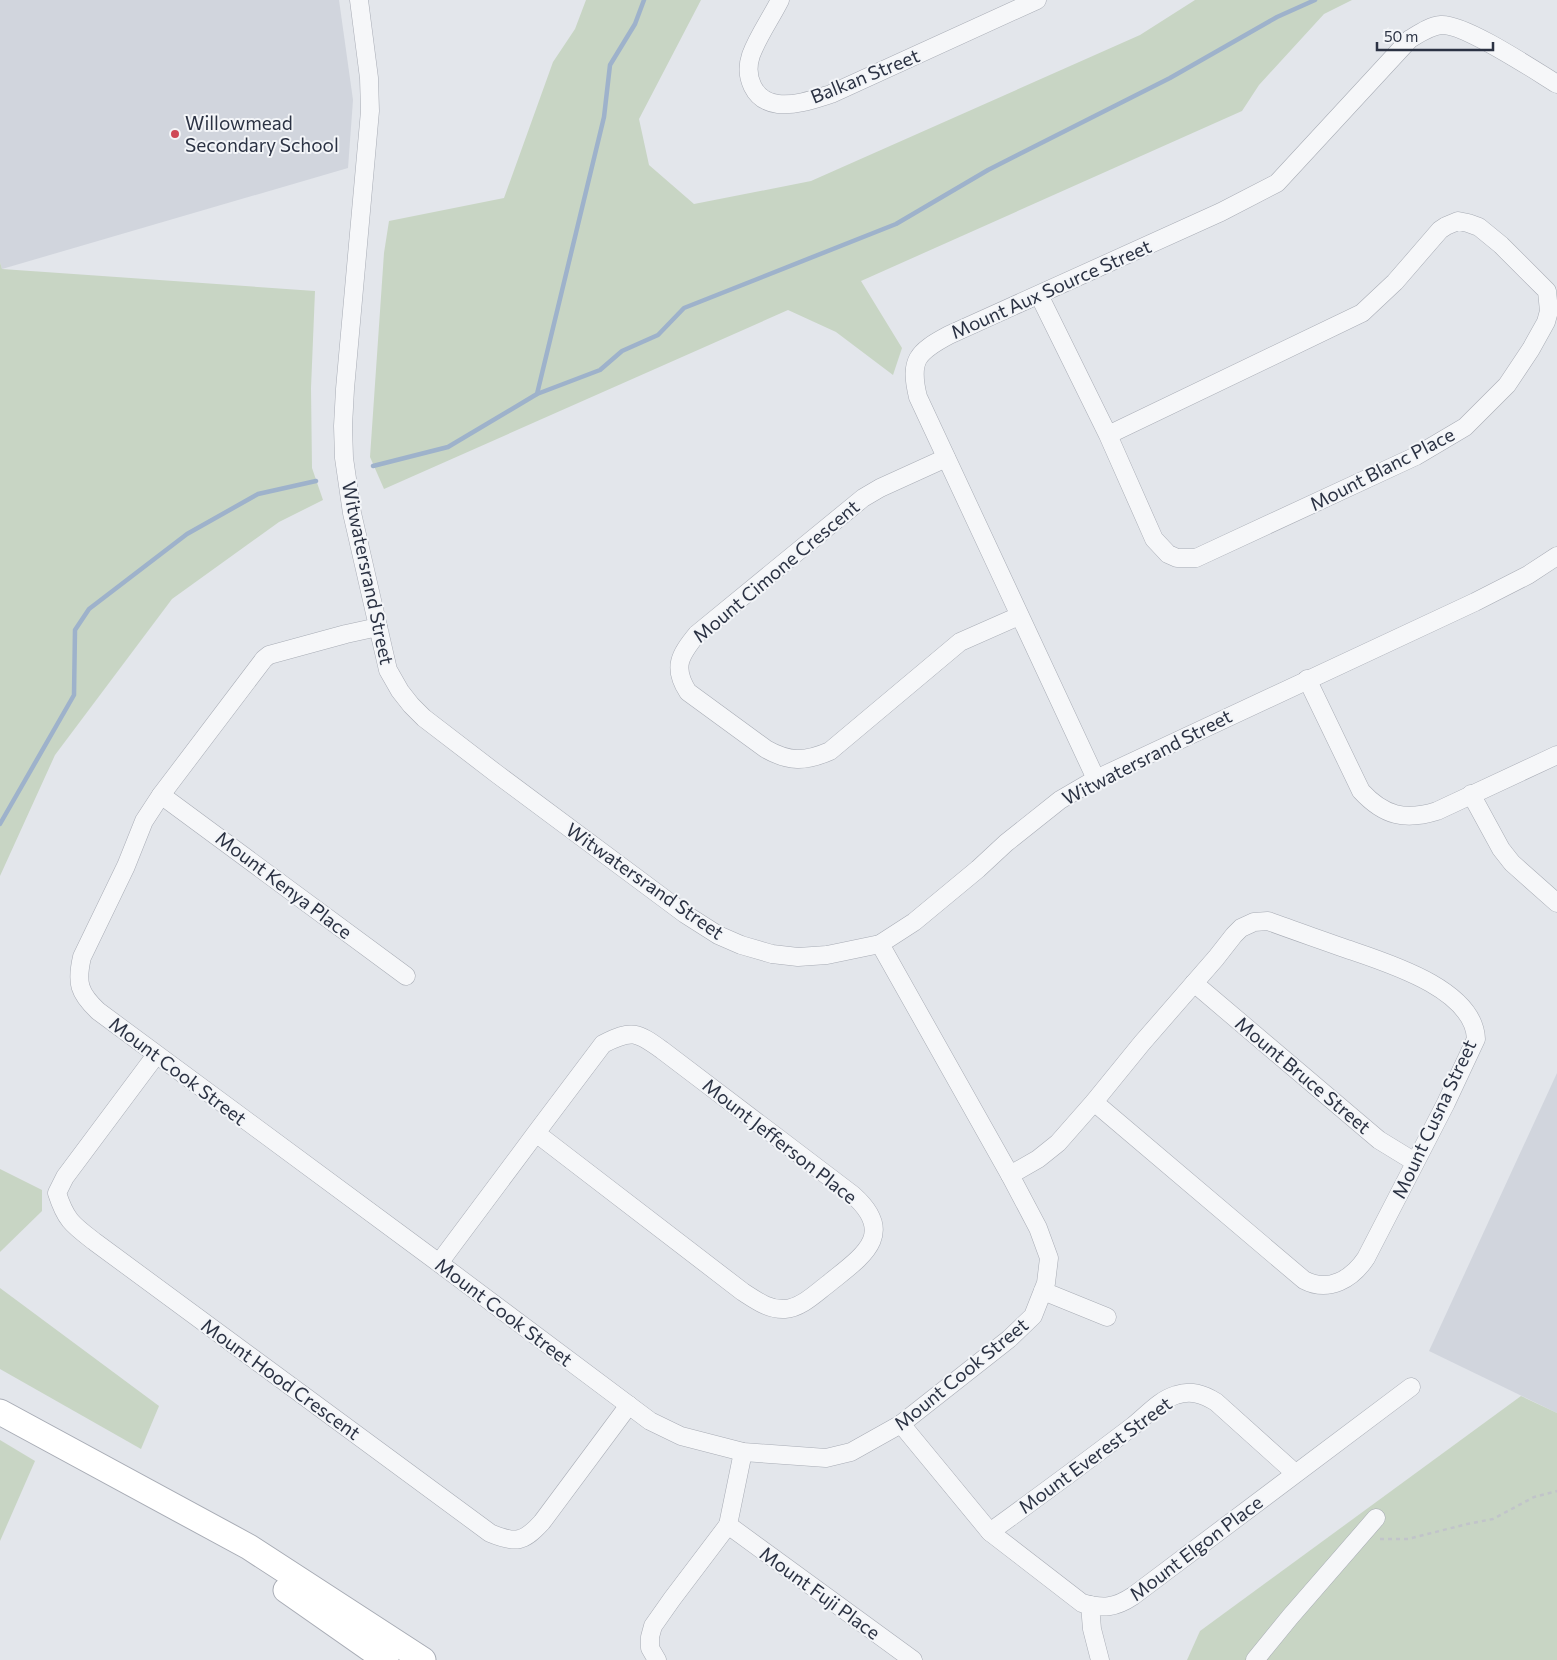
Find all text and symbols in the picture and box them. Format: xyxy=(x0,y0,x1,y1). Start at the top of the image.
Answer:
scale bar xyxy=(1377,20,1493,52)
text: 50 m xyxy=(1384,27,1418,45)
street label: Balkan Street xyxy=(807,43,923,108)
place label: Willowmead Secondary School xyxy=(185,111,339,156)
marker: Willowmead Secondary School xyxy=(169,128,181,140)
street label: Mount Aux Source Street xyxy=(947,234,1155,343)
street label: Mount Blanc Place xyxy=(1306,422,1458,515)
street label: Witwatersrand Street xyxy=(338,479,399,667)
street label: Mount Cimone Crescent xyxy=(688,494,864,647)
street label: Witwatersrand Street xyxy=(1058,704,1236,809)
street label: Witwatersrand Street xyxy=(562,818,729,944)
street label: Mount Kenya Place xyxy=(212,826,357,943)
street label: Mount Bruce Street xyxy=(1231,1011,1376,1138)
street label: Mount Cook Street xyxy=(105,1012,252,1130)
street label: Mount Cusna Street xyxy=(1387,1035,1481,1202)
street label: Mount Jefferson Place xyxy=(698,1073,862,1208)
street label: Mount Cook Street xyxy=(431,1253,578,1371)
street label: Mount Cook Street xyxy=(889,1312,1033,1435)
street label: Mount Hood Crescent xyxy=(197,1313,365,1444)
street label: Mount Everest Street xyxy=(1014,1391,1176,1518)
street label: Mount Elgon Place xyxy=(1125,1490,1267,1605)
street label: Mount Fuji Place xyxy=(756,1541,885,1644)

